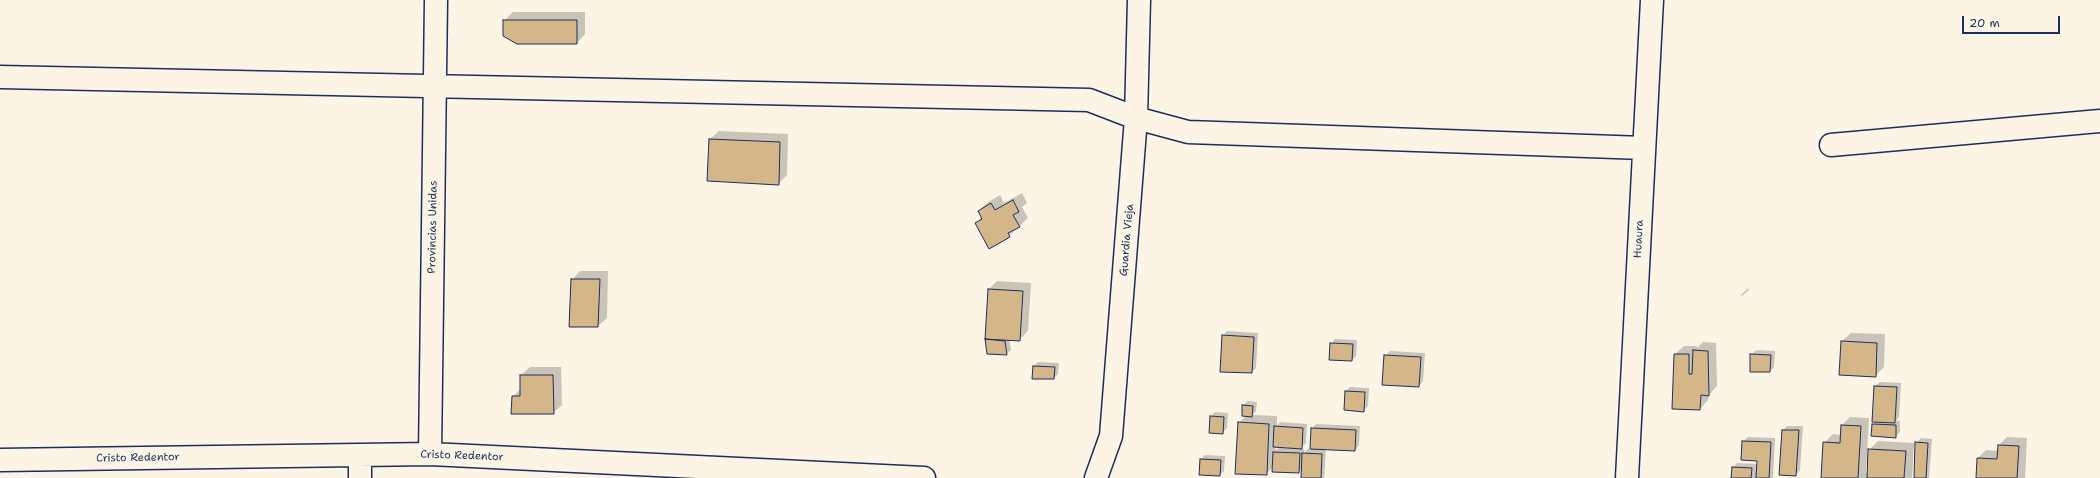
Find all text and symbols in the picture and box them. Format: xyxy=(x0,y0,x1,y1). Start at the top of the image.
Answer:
scale bar xyxy=(1964,8,2062,34)
text: 20 m xyxy=(1969,15,2000,31)
street label: Provincias Unidas xyxy=(426,180,440,274)
street label: Guardia Vieja xyxy=(1117,203,1137,277)
street label: Huaura xyxy=(1631,219,1647,259)
street label: Cristo Redentor xyxy=(420,448,504,464)
street label: Cristo Redentor xyxy=(96,451,180,465)

